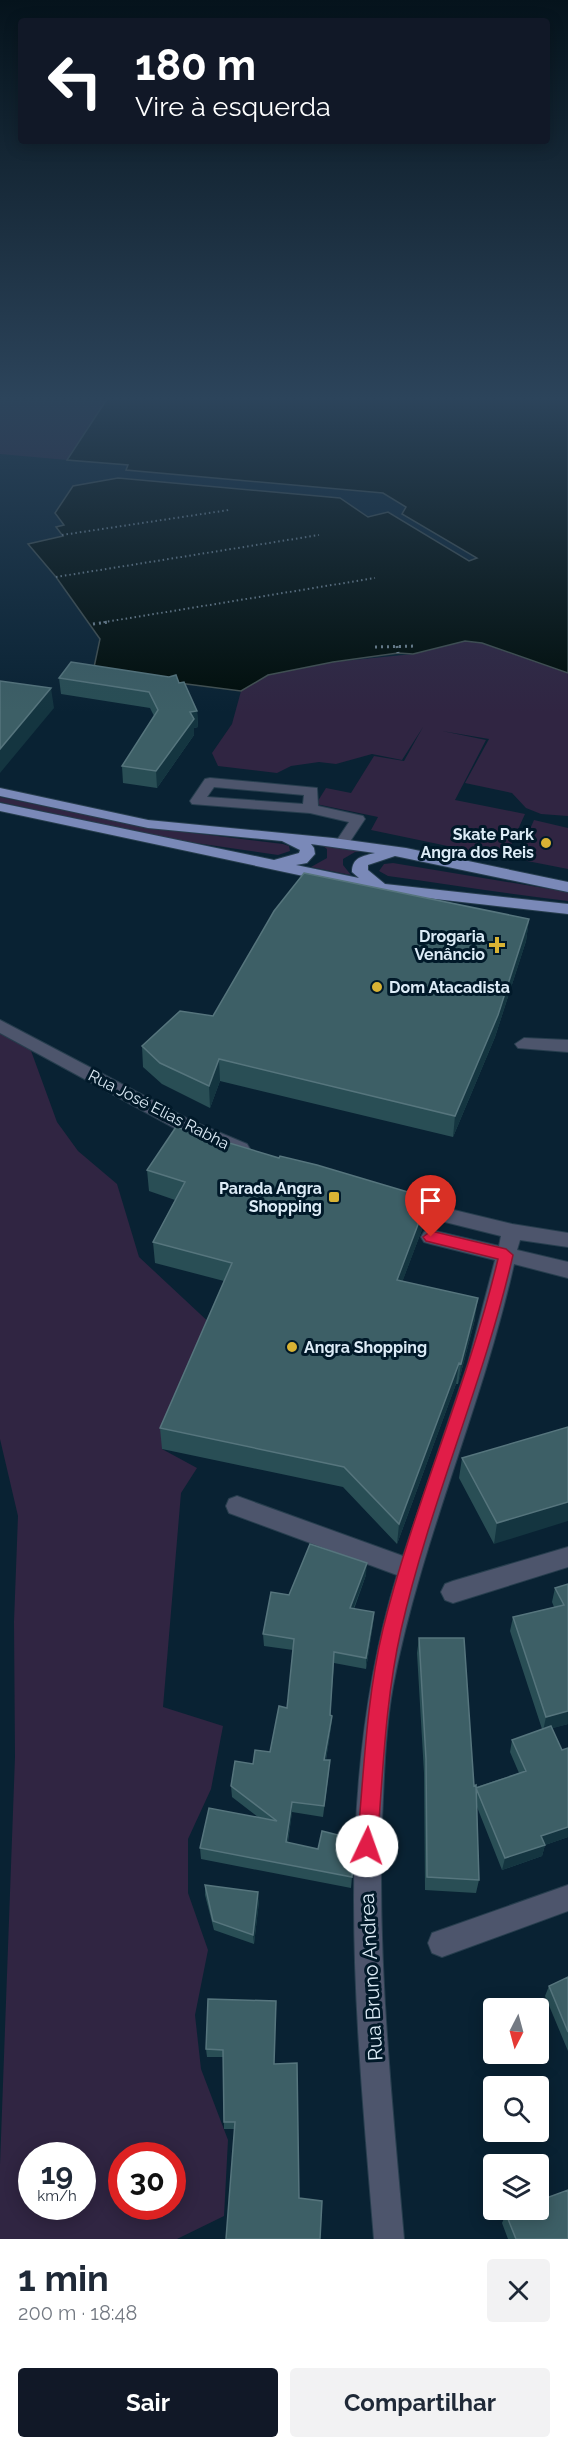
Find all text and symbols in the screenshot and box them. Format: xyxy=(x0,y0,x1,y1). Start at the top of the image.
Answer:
text: 180 m xyxy=(135,41,256,90)
icon: left xyxy=(36,42,114,120)
text: Vire à esquerda xyxy=(135,91,331,122)
place label: Skate Park Angra dos Reis xyxy=(421,825,534,862)
marker: Skate Park Angra dos Reis xyxy=(539,836,553,850)
place label: Drogaria Venâncio xyxy=(414,927,485,964)
marker: Drogaria Venâncio xyxy=(490,938,504,952)
place label: Dom Atacadista xyxy=(389,978,510,997)
marker: Dom Atacadista xyxy=(370,980,384,994)
street label: Rua José Elias Rabha xyxy=(85,1066,232,1153)
pin xyxy=(405,1175,456,1237)
place label: Parada Angra Shopping xyxy=(219,1179,322,1216)
icon: arrive xyxy=(414,1184,447,1217)
marker: Parada Angra Shopping xyxy=(327,1190,341,1204)
place label: Angra Shopping xyxy=(304,1338,427,1357)
marker: Angra Shopping xyxy=(285,1340,299,1354)
position arrow xyxy=(335,1814,399,1878)
street label: Rua Bruno Andrea xyxy=(355,1892,387,2062)
north arrow xyxy=(483,1998,549,2064)
map controls xyxy=(483,1998,549,2220)
button: search xyxy=(483,2076,549,2142)
speed limit sign: 30 xyxy=(108,2142,186,2220)
button: layers xyxy=(483,2154,549,2220)
text: 19 xyxy=(41,2156,73,2191)
text: km/h xyxy=(37,2187,77,2205)
text: 1 min xyxy=(18,2257,109,2299)
button: close xyxy=(487,2259,550,2322)
text: 200 m · 18:48 xyxy=(18,2301,137,2325)
button: Sair xyxy=(18,2368,278,2437)
button: Compartilhar xyxy=(290,2368,550,2437)

